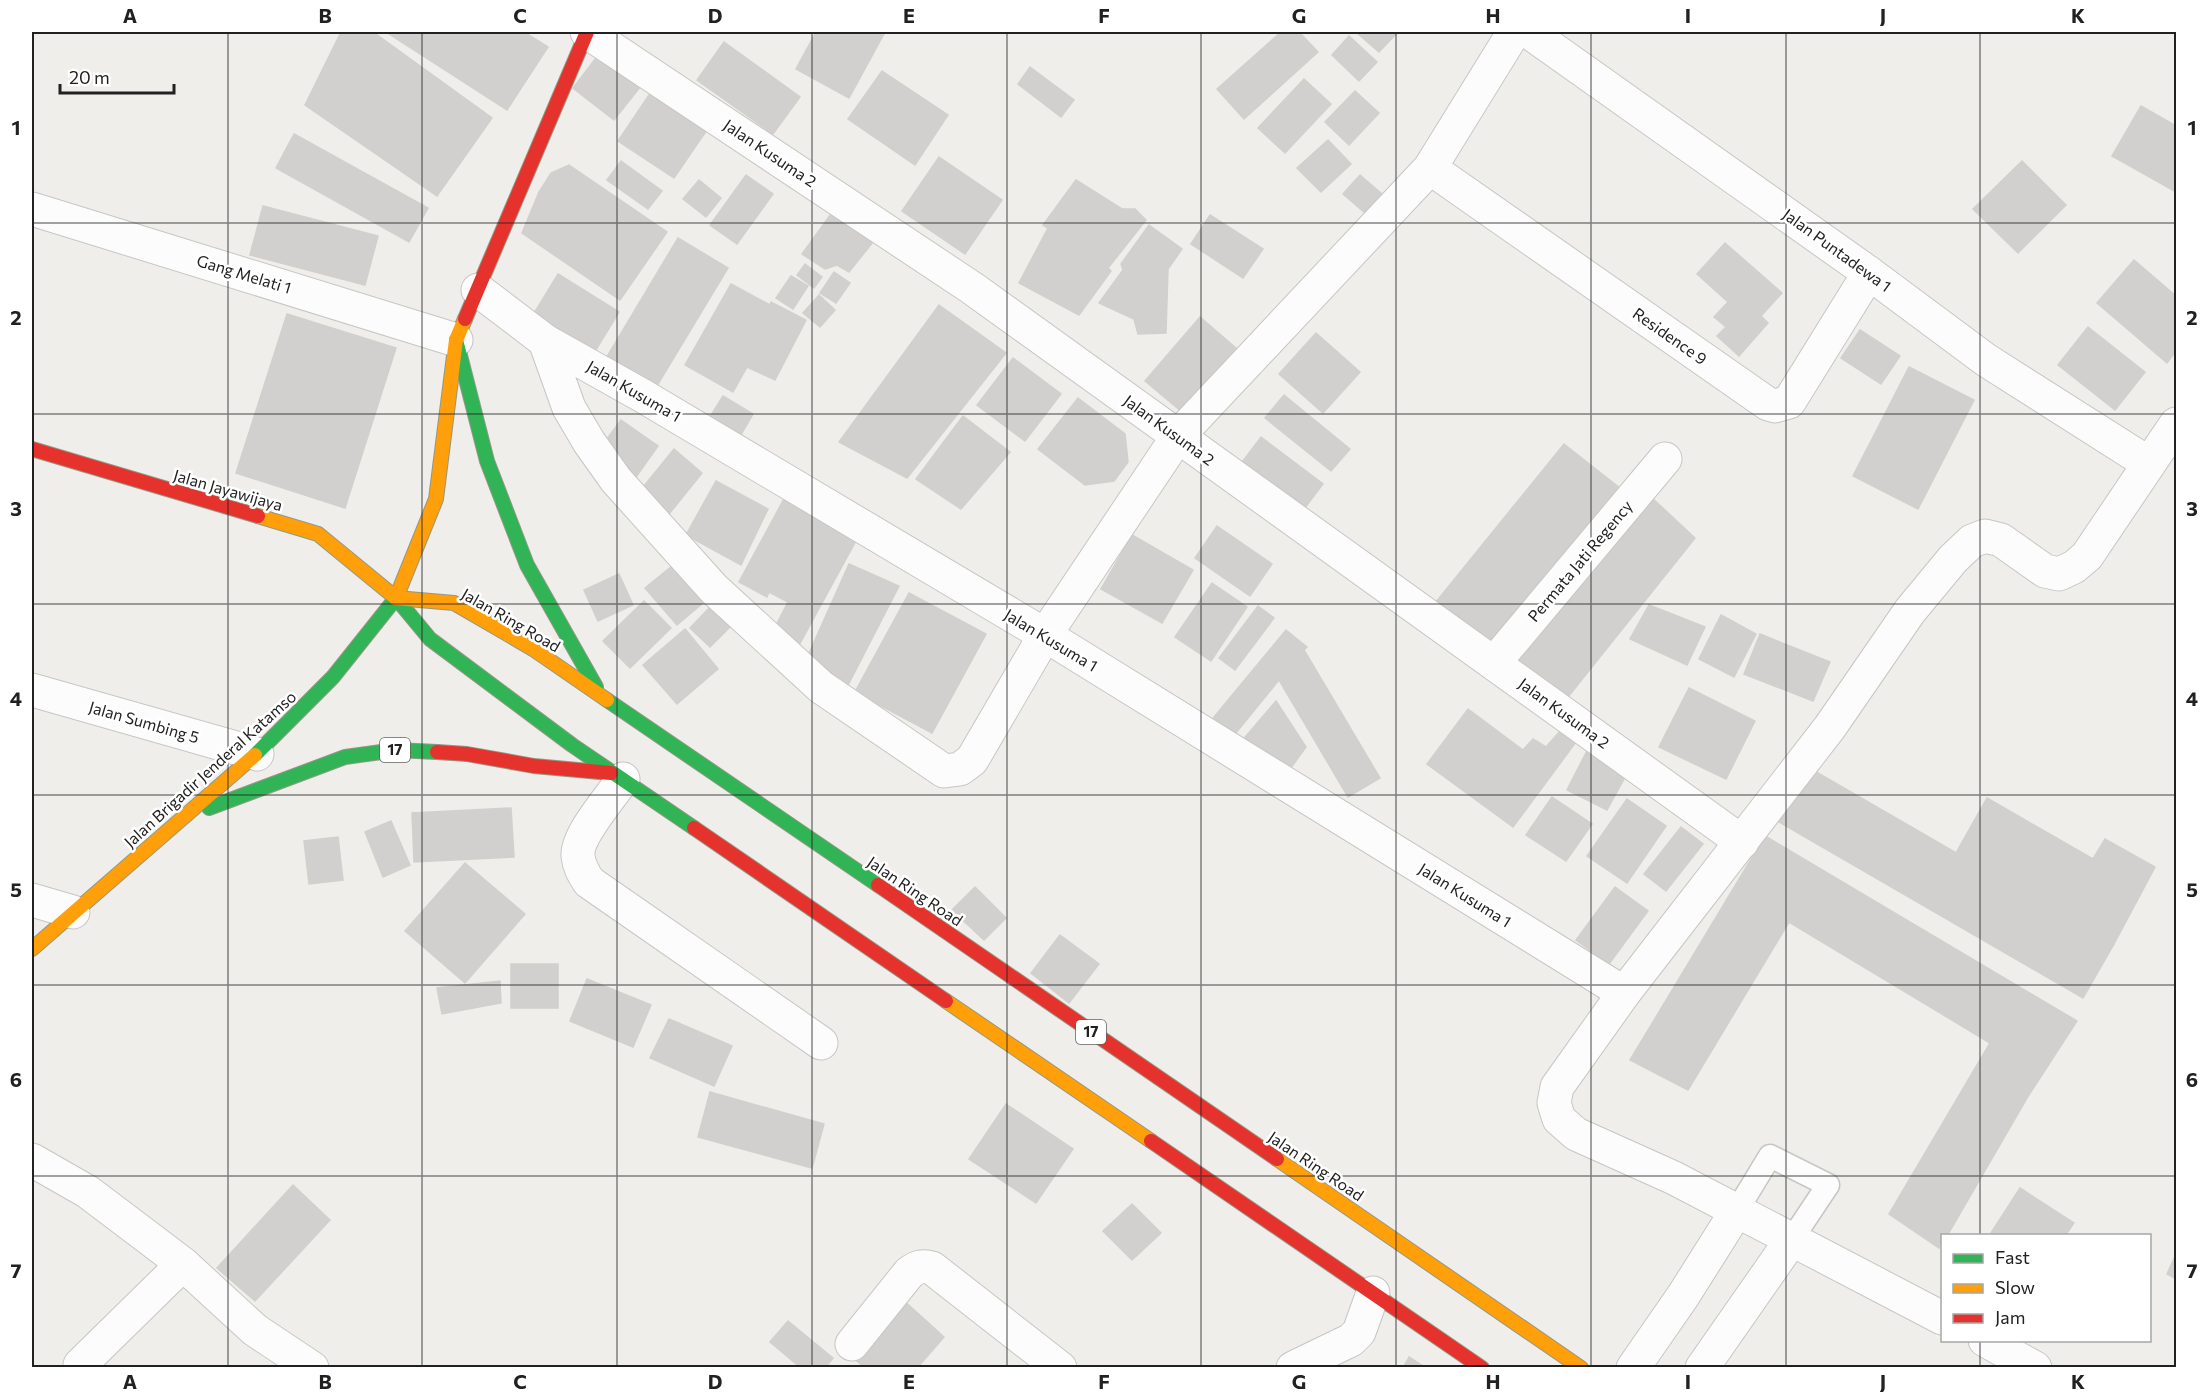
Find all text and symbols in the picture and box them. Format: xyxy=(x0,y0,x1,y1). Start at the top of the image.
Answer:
text: A xyxy=(123,3,137,27)
text: B xyxy=(318,3,332,27)
text: C xyxy=(513,3,527,27)
text: D xyxy=(708,3,722,27)
text: E xyxy=(903,3,915,27)
text: F xyxy=(1098,3,1110,27)
text: G xyxy=(1292,3,1306,27)
text: H xyxy=(1486,3,1501,27)
text: I xyxy=(1685,3,1691,27)
text: J xyxy=(1880,3,1886,27)
text: K xyxy=(2071,3,2085,27)
scale bar xyxy=(60,57,174,95)
text: 20 m xyxy=(69,66,110,88)
text: 1 xyxy=(11,115,21,139)
street label: Jalan Kusuma 2 xyxy=(720,115,820,191)
text: 1 xyxy=(2187,115,2197,139)
street label: Jalan Puntadewa 1 xyxy=(1779,204,1895,295)
street label: Gang Melati 1 xyxy=(195,250,294,297)
street label: Residence 9 xyxy=(1630,303,1711,368)
text: 2 xyxy=(10,305,22,329)
text: 2 xyxy=(2186,305,2198,329)
street label: Jalan Kusuma 1 xyxy=(584,356,685,425)
street label: Jalan Kusuma 2 xyxy=(1120,390,1219,469)
street label: Jalan Jayawijaya xyxy=(171,465,285,514)
text: 3 xyxy=(10,496,22,520)
street label: Permata Jati Regency xyxy=(1523,496,1636,625)
text: 3 xyxy=(2186,496,2198,520)
street label: Jalan Ring Road xyxy=(459,584,564,655)
street label: Jalan Kusuma 1 xyxy=(1001,604,1101,675)
street label: Jalan Kusuma 2 xyxy=(1515,673,1614,752)
text: 4 xyxy=(10,686,22,710)
street label: Jalan Brigadir Jenderal Katamso xyxy=(120,686,300,851)
text: 4 xyxy=(2186,686,2198,710)
street label: Jalan Sumbing 5 xyxy=(87,697,201,746)
road number: 17 xyxy=(380,738,410,762)
street label: Jalan Ring Road xyxy=(864,852,967,929)
street label: Jalan Kusuma 1 xyxy=(1415,859,1515,931)
text: 5 xyxy=(10,877,22,901)
text: 5 xyxy=(2186,877,2198,901)
road number: 17 xyxy=(1076,1020,1106,1044)
text: 6 xyxy=(10,1067,22,1091)
text: 6 xyxy=(2186,1067,2198,1091)
street label: Jalan Ring Road xyxy=(1265,1127,1368,1204)
legend xyxy=(1941,1234,2151,1342)
text: Fast xyxy=(1995,1246,2030,1268)
text: 7 xyxy=(11,1258,22,1282)
text: 7 xyxy=(2187,1258,2198,1282)
text: Slow xyxy=(1995,1276,2035,1298)
text: Jam xyxy=(1995,1306,2025,1328)
text: A xyxy=(123,1369,137,1393)
text: B xyxy=(318,1369,332,1393)
text: C xyxy=(513,1369,527,1393)
text: D xyxy=(708,1369,722,1393)
text: E xyxy=(903,1369,915,1393)
text: F xyxy=(1098,1369,1110,1393)
text: G xyxy=(1292,1369,1306,1393)
text: H xyxy=(1486,1369,1501,1393)
text: I xyxy=(1685,1369,1691,1393)
text: J xyxy=(1880,1369,1886,1393)
text: K xyxy=(2071,1369,2085,1393)

